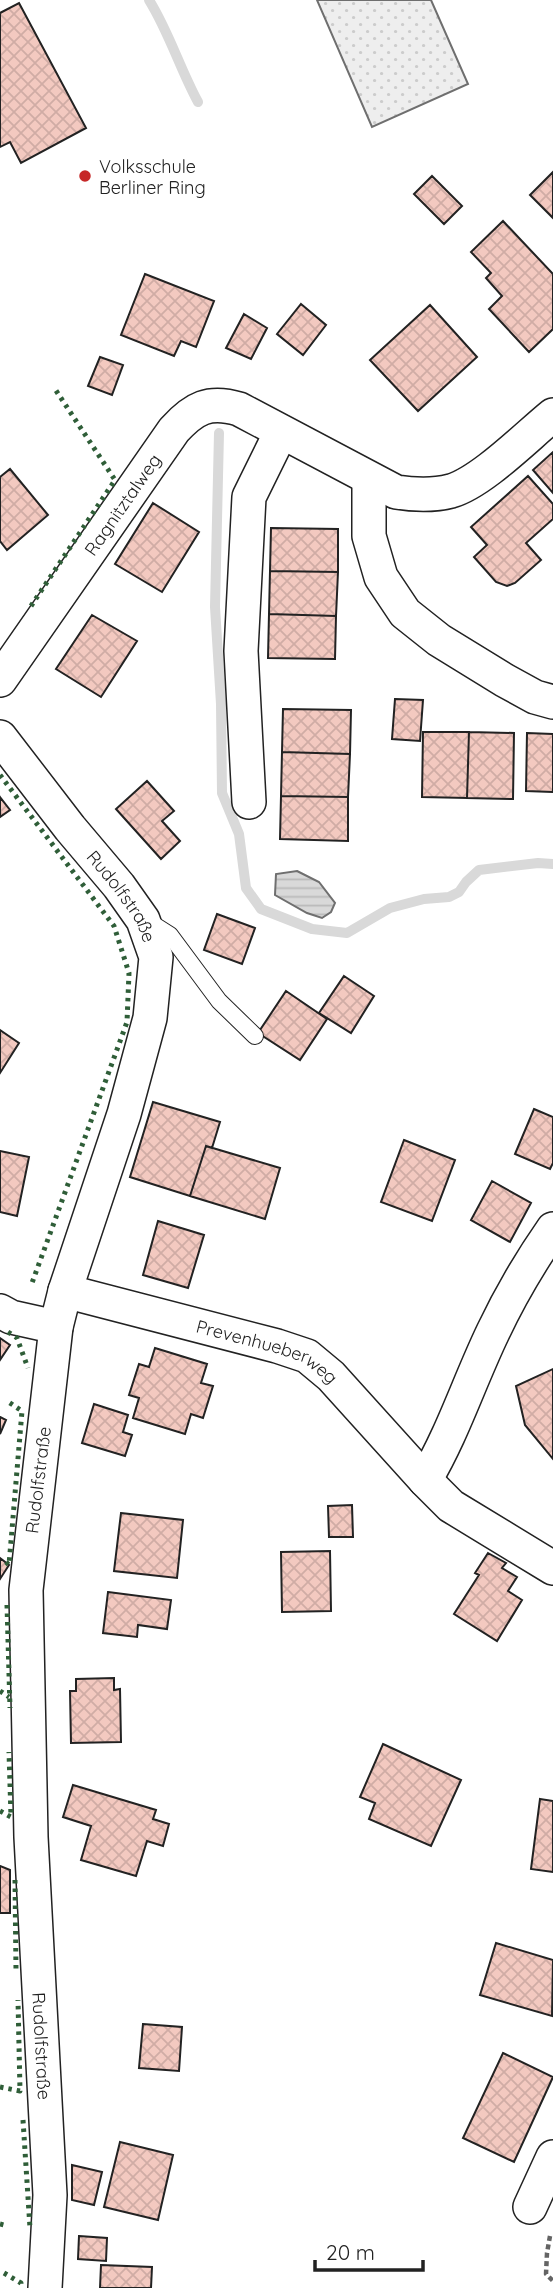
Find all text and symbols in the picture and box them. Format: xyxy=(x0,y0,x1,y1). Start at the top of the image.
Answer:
place label: Volksschule Berliner Ring xyxy=(99,155,206,199)
marker: Volksschule Berliner Ring xyxy=(77,168,93,184)
street label: Ragnitztalweg xyxy=(79,449,166,560)
street label: Rudolfstraße xyxy=(82,845,161,945)
street label: Prevenhueberweg xyxy=(194,1314,344,1388)
street label: Rudolfstraße xyxy=(20,1425,56,1535)
street label: Rudolfstraße xyxy=(28,1991,56,2100)
scale bar xyxy=(315,2228,424,2272)
text: 20 m xyxy=(326,2239,375,2265)

